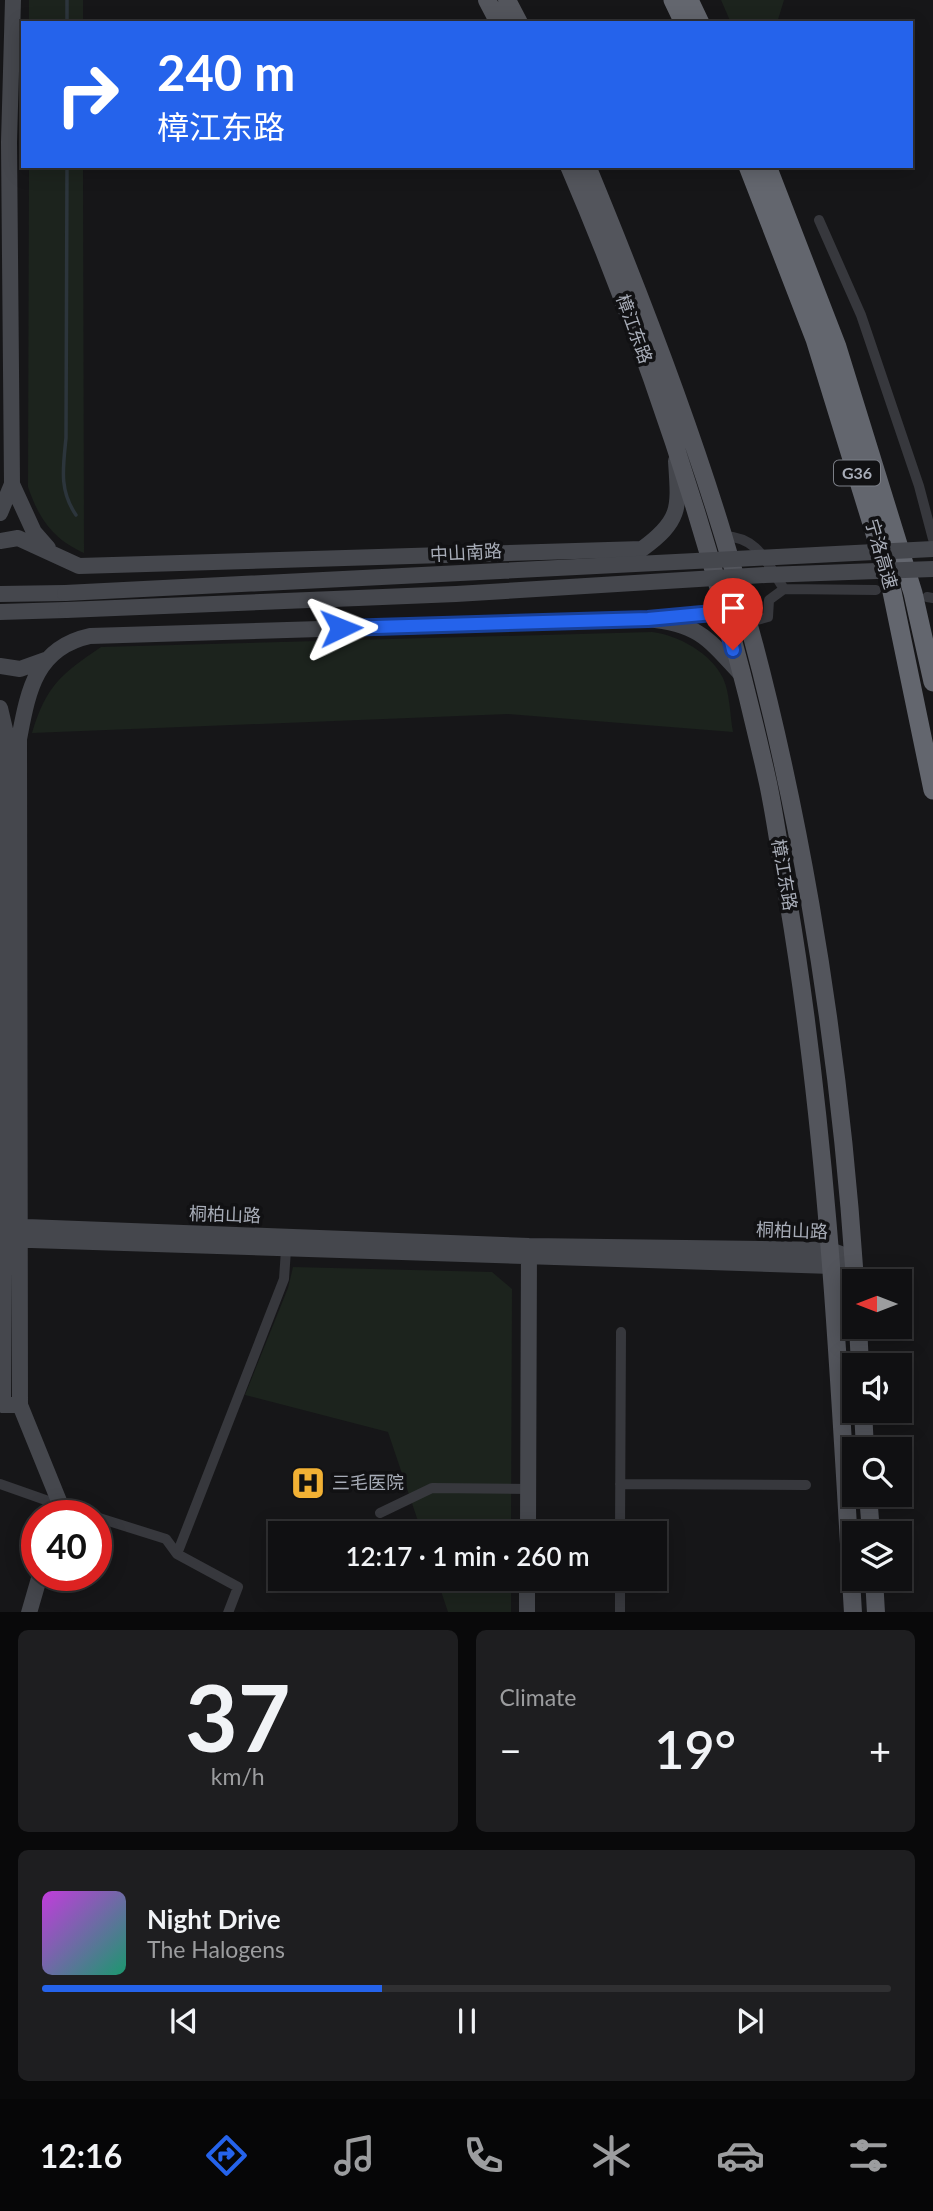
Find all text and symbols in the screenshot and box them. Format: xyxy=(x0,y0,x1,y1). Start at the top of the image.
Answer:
text: 240 m xyxy=(157,43,295,101)
icon: right xyxy=(42,49,133,140)
text: 樟江东路 xyxy=(157,107,285,146)
street label: 樟江东路 xyxy=(612,291,658,366)
road number: G36 xyxy=(834,460,880,486)
street label: 宁洛高速 xyxy=(861,516,902,591)
street label: 中山南路 xyxy=(429,539,502,565)
pin xyxy=(703,578,763,650)
icon: arrive xyxy=(714,589,752,627)
position arrow xyxy=(304,591,378,665)
street label: 樟江东路 xyxy=(768,837,802,912)
street label: 桐柏山路 xyxy=(189,1202,261,1226)
street label: 桐柏山路 xyxy=(756,1218,828,1242)
north arrow xyxy=(842,1269,912,1339)
map controls xyxy=(842,1269,912,1591)
button: sound xyxy=(842,1353,912,1423)
button: search xyxy=(842,1437,912,1507)
hospital icon: 三毛医院 xyxy=(289,1464,327,1502)
place label: 三毛医院 xyxy=(332,1471,404,1493)
speed limit sign: 40 xyxy=(21,1500,112,1591)
button: layers xyxy=(842,1521,912,1591)
text: 12:17 · 1 min · 260 m xyxy=(345,1540,590,1572)
text: 37 xyxy=(185,1662,291,1771)
text: Climate xyxy=(500,1683,576,1711)
text: 19° xyxy=(654,1718,736,1780)
text: − xyxy=(500,1727,522,1773)
text: + xyxy=(869,1727,891,1773)
text: km/h xyxy=(211,1762,265,1790)
text: Night Drive xyxy=(147,1903,281,1935)
text: The Halogens xyxy=(147,1935,285,1963)
icon: previous xyxy=(165,2002,203,2040)
icon: pause xyxy=(448,2002,486,2040)
icon: next xyxy=(731,2002,769,2040)
icon: directions xyxy=(202,2131,251,2180)
icon: music xyxy=(330,2131,379,2180)
icon: phone xyxy=(459,2131,508,2180)
icon: climate xyxy=(587,2131,636,2180)
icon: car xyxy=(716,2131,765,2180)
icon: filters xyxy=(844,2131,893,2180)
text: 12:16 xyxy=(40,2136,122,2175)

